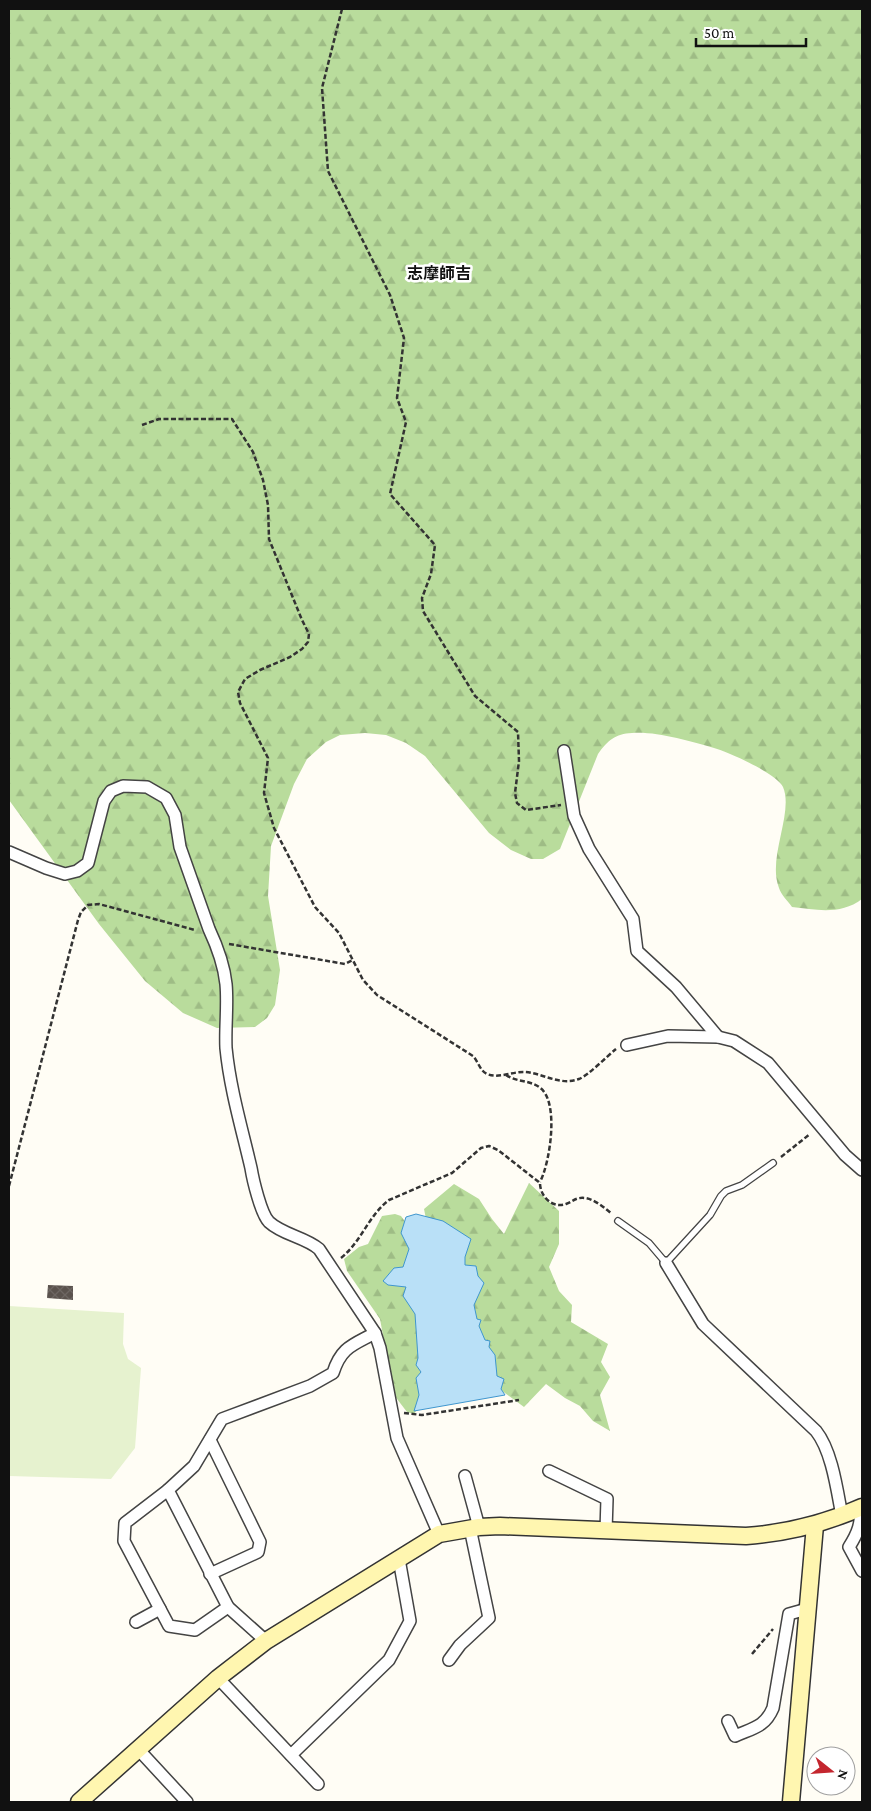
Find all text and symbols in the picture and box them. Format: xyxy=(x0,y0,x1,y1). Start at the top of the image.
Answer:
scale bar xyxy=(696,15,806,47)
text: 50 m xyxy=(704,25,734,41)
district label: 志摩師吉 xyxy=(407,265,471,282)
north arrow xyxy=(806,1746,856,1796)
text: N xyxy=(834,1768,852,1782)

